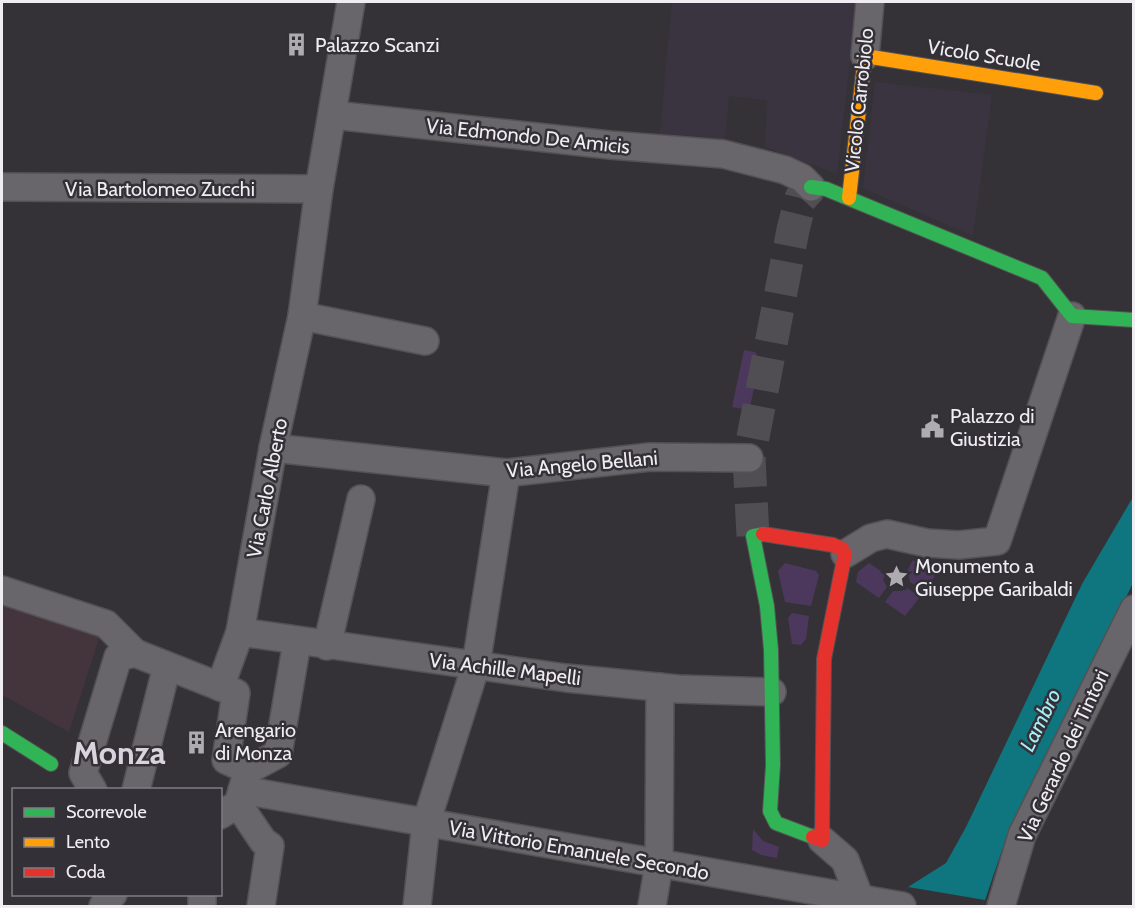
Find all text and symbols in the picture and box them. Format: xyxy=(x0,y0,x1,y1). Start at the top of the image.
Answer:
street label: Vicolo Carrobiolo xyxy=(840,27,878,173)
building icon: Palazzo Scanzi xyxy=(284,32,310,58)
place label: Palazzo Scanzi xyxy=(315,33,439,57)
street label: Vicolo Scuole xyxy=(926,34,1042,76)
street label: Via Edmondo De Amicis xyxy=(425,113,631,159)
street label: Via Bartolomeo Zucchi xyxy=(65,177,255,201)
place label: Palazzo di Giustizia xyxy=(950,404,1035,451)
public building icon: Palazzo di Giustizia xyxy=(919,414,945,440)
street label: Via Carlo Alberto xyxy=(242,416,292,560)
street label: Via Angelo Bellani xyxy=(505,445,659,483)
place label: Monumento a Giuseppe Garibaldi xyxy=(915,554,1073,601)
place icon: Monumento a Giuseppe Garibaldi xyxy=(884,564,910,590)
street label: Via Achille Mapelli xyxy=(428,648,582,690)
street label: Via Gerardo dei Tintori xyxy=(1013,666,1113,846)
water label: Lambro xyxy=(1014,685,1066,755)
place label: Arengario di Monza xyxy=(215,718,296,765)
building icon: Arengario di Monza xyxy=(184,729,210,755)
district label: Monza xyxy=(72,733,166,772)
legend xyxy=(12,788,222,896)
text: Scorrevole xyxy=(66,801,147,823)
street label: Via Vittorio Emanuele Secondo xyxy=(447,815,711,885)
text: Lento xyxy=(66,831,110,853)
text: Coda xyxy=(66,861,106,883)

